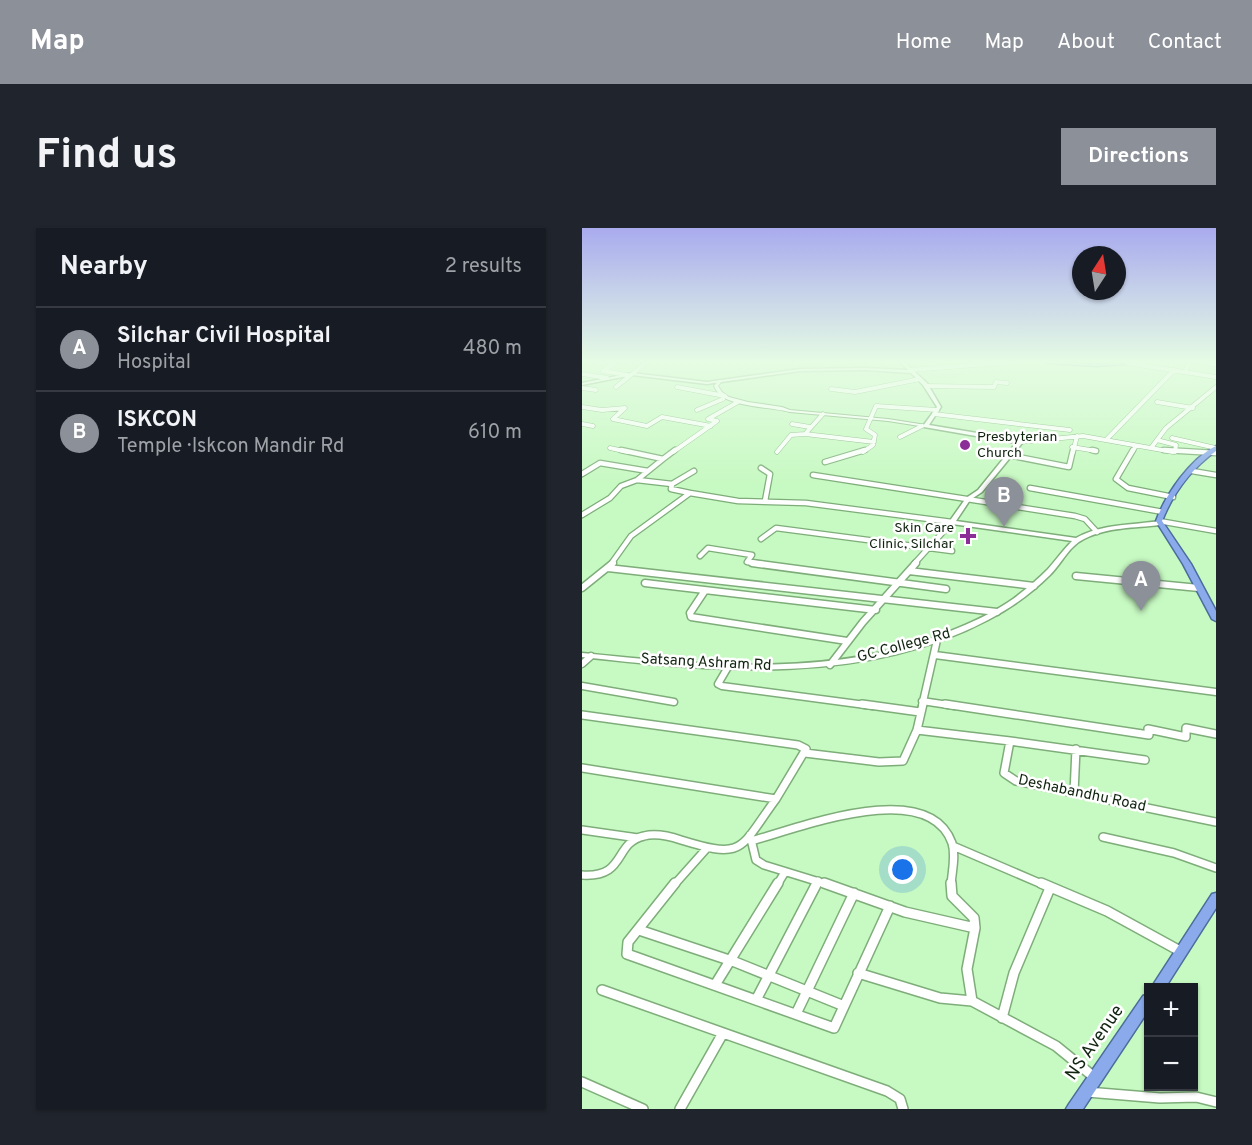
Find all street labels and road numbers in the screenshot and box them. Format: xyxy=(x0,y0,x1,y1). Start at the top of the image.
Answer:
street label: GC College Rd xyxy=(855,624,953,668)
street label: Satsang Ashram Rd xyxy=(640,650,772,676)
street label: Deshabandhu Road xyxy=(1016,771,1148,817)
street label: NS Avenue xyxy=(1061,1001,1129,1085)

